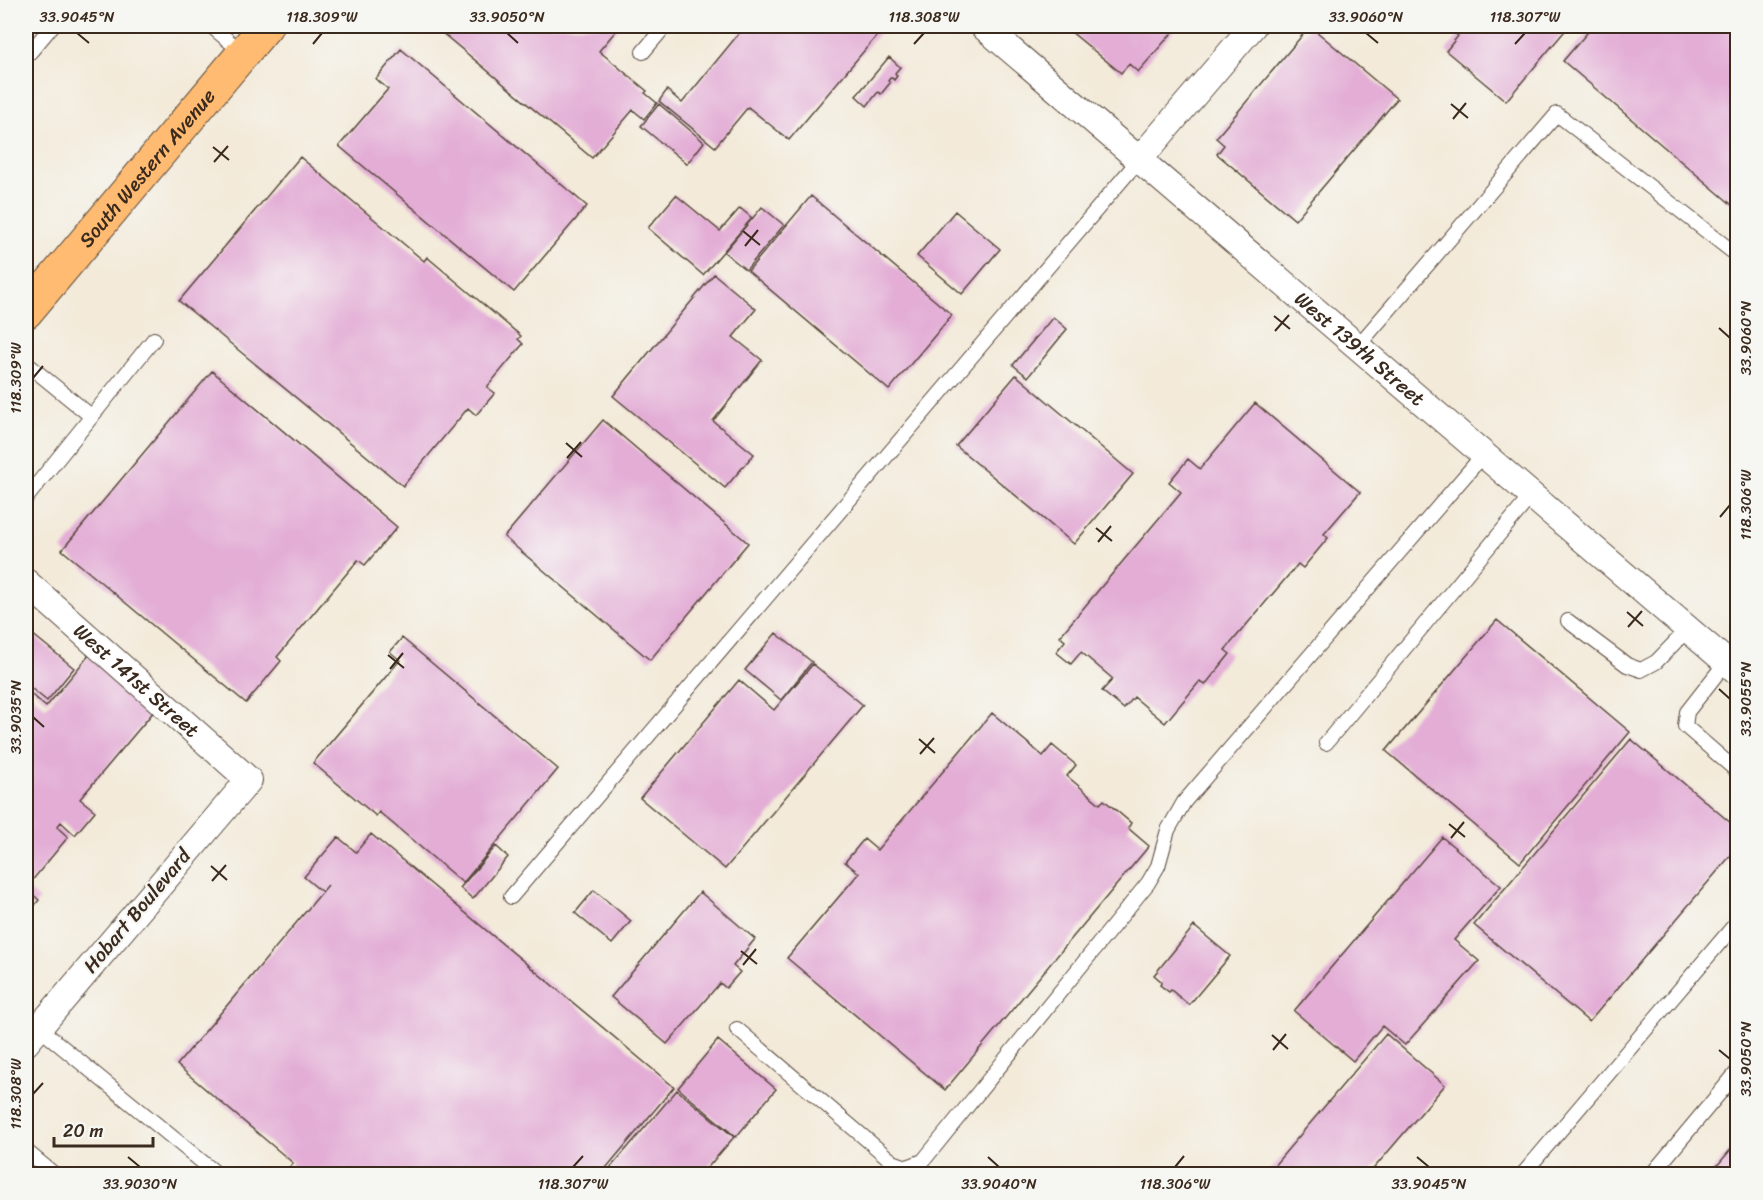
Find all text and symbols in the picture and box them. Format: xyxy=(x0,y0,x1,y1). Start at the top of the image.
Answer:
text: 33.9045°N xyxy=(39,4,115,30)
text: 118.309°W xyxy=(286,4,358,30)
text: 33.9050°N xyxy=(469,4,545,30)
text: 118.308°W xyxy=(888,4,960,30)
text: 33.9060°N xyxy=(1329,4,1404,30)
text: 118.307°W xyxy=(1490,4,1561,30)
street label: South Western Avenue xyxy=(69,80,224,256)
street label: West 139th Street xyxy=(1286,282,1433,415)
text: 33.9060°N xyxy=(1733,300,1759,375)
text: 118.309°W xyxy=(3,342,29,414)
text: 118.306°W xyxy=(1733,469,1759,540)
street label: West 141st Street xyxy=(65,614,208,746)
text: 33.9055°N xyxy=(1733,661,1759,736)
text: 33.9035°N xyxy=(3,679,29,754)
street label: Hobart Boulevard xyxy=(74,840,201,981)
text: 33.9050°N xyxy=(1733,1021,1759,1097)
text: 118.308°W xyxy=(3,1058,29,1130)
scale bar xyxy=(54,1110,153,1148)
text: 20 m xyxy=(63,1115,103,1147)
text: 33.9030°N xyxy=(103,1171,178,1197)
text: 118.307°W xyxy=(538,1171,609,1197)
text: 33.9040°N xyxy=(961,1171,1037,1197)
text: 118.306°W xyxy=(1140,1171,1211,1197)
text: 33.9045°N xyxy=(1391,1171,1467,1197)

